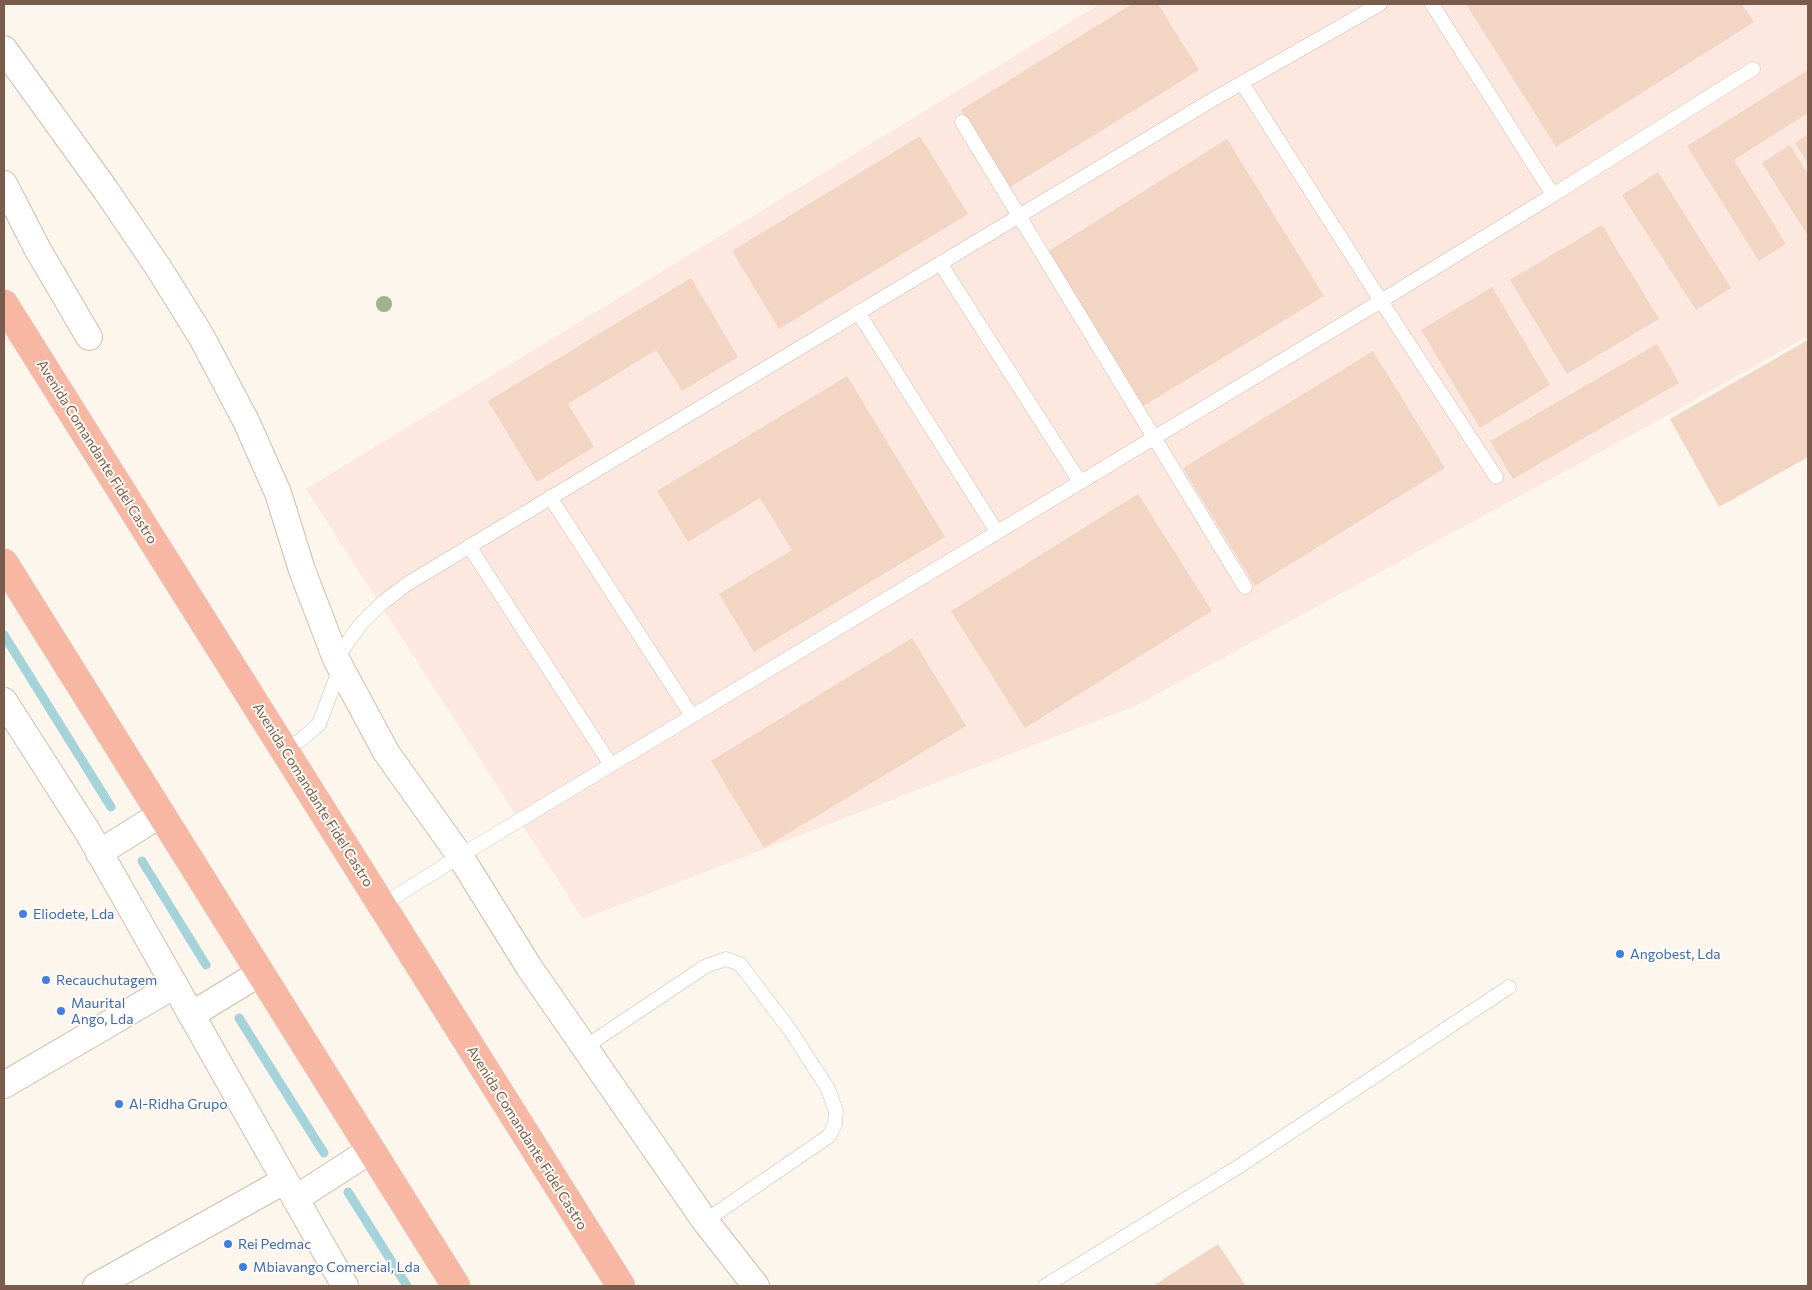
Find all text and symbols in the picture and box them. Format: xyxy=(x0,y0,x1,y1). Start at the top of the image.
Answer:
street label: Avenida Comandante Fidel Castro xyxy=(33,357,161,547)
street label: Avenida Comandante Fidel Castro xyxy=(249,700,377,890)
place label: Eliodete, Lda xyxy=(33,906,114,922)
marker: Eliodete, Lda xyxy=(17,908,29,920)
place label: Angobest, Lda xyxy=(1630,946,1721,962)
marker: Angobest, Lda xyxy=(1614,948,1626,960)
place label: Recauchutagem xyxy=(56,972,157,988)
marker: Recauchutagem xyxy=(40,974,52,986)
place label: Maurital Ango, Lda xyxy=(71,995,133,1028)
marker: Maurital Ango, Lda xyxy=(55,1005,67,1017)
street label: Avenida Comandante Fidel Castro xyxy=(463,1043,591,1233)
place label: Al-Ridha Grupo xyxy=(129,1096,228,1112)
marker: Al-Ridha Grupo xyxy=(113,1098,125,1110)
place label: Rei Pedmac xyxy=(238,1236,311,1252)
marker: Rei Pedmac xyxy=(222,1238,234,1250)
place label: Mbiavango Comercial, Lda xyxy=(253,1259,420,1275)
marker: Mbiavango Comercial, Lda xyxy=(237,1261,249,1273)

